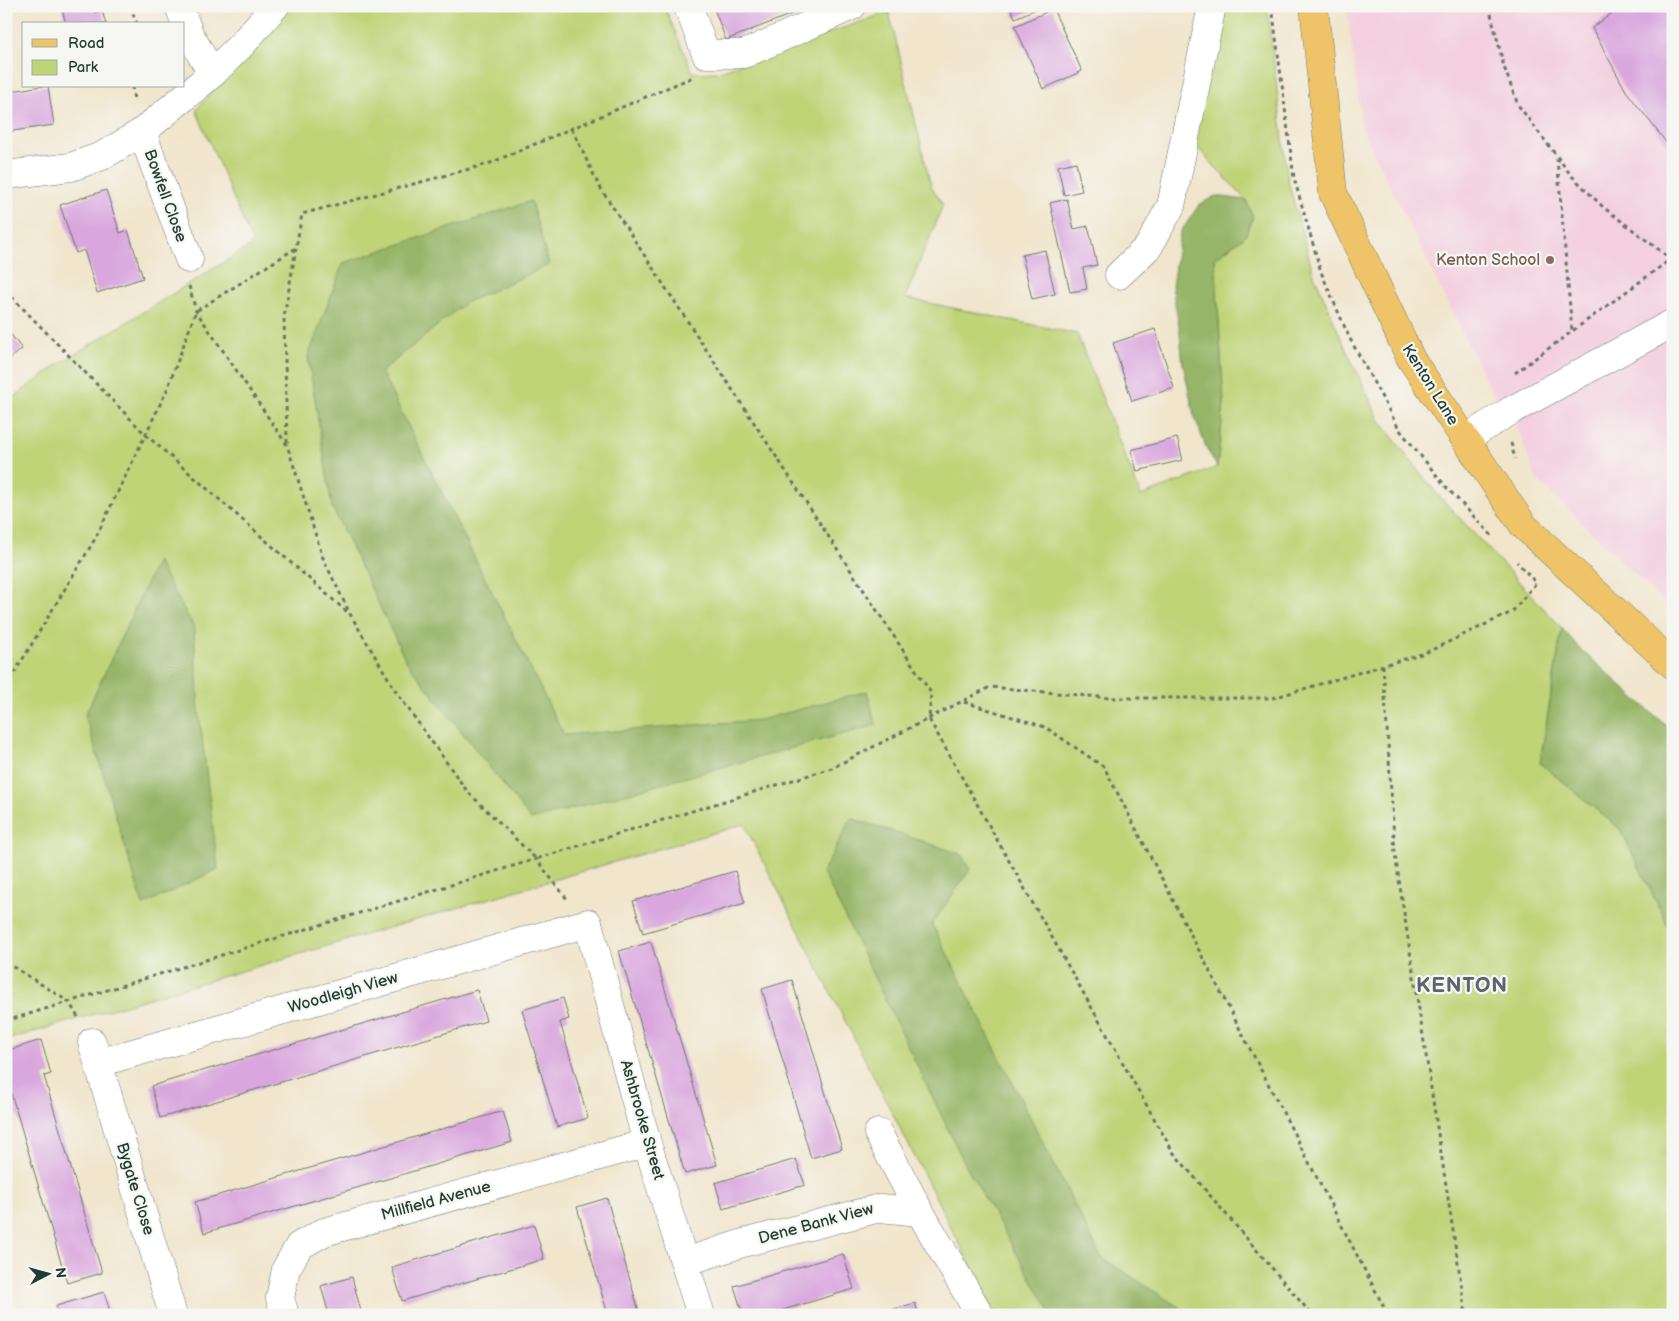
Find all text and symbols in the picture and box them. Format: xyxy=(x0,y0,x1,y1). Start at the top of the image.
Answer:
legend xyxy=(22,22,185,88)
text: Road xyxy=(68,34,104,53)
text: Park xyxy=(68,58,99,77)
street label: Bowfell Close xyxy=(139,147,191,245)
place label: Kenton School xyxy=(1436,251,1540,270)
marker: Kenton School xyxy=(1544,254,1556,266)
street label: Kenton Lane xyxy=(1398,341,1463,429)
street label: Woodleigh View xyxy=(286,968,400,1018)
district label: KENTON xyxy=(1416,973,1508,998)
street label: Ashbrooke Street xyxy=(616,1058,668,1182)
street label: Bygate Close xyxy=(112,1140,158,1238)
street label: Millfield Avenue xyxy=(379,1177,493,1225)
street label: Dene Bank View xyxy=(756,1199,876,1248)
north arrow xyxy=(22,1248,72,1298)
text: N xyxy=(51,1267,69,1279)

